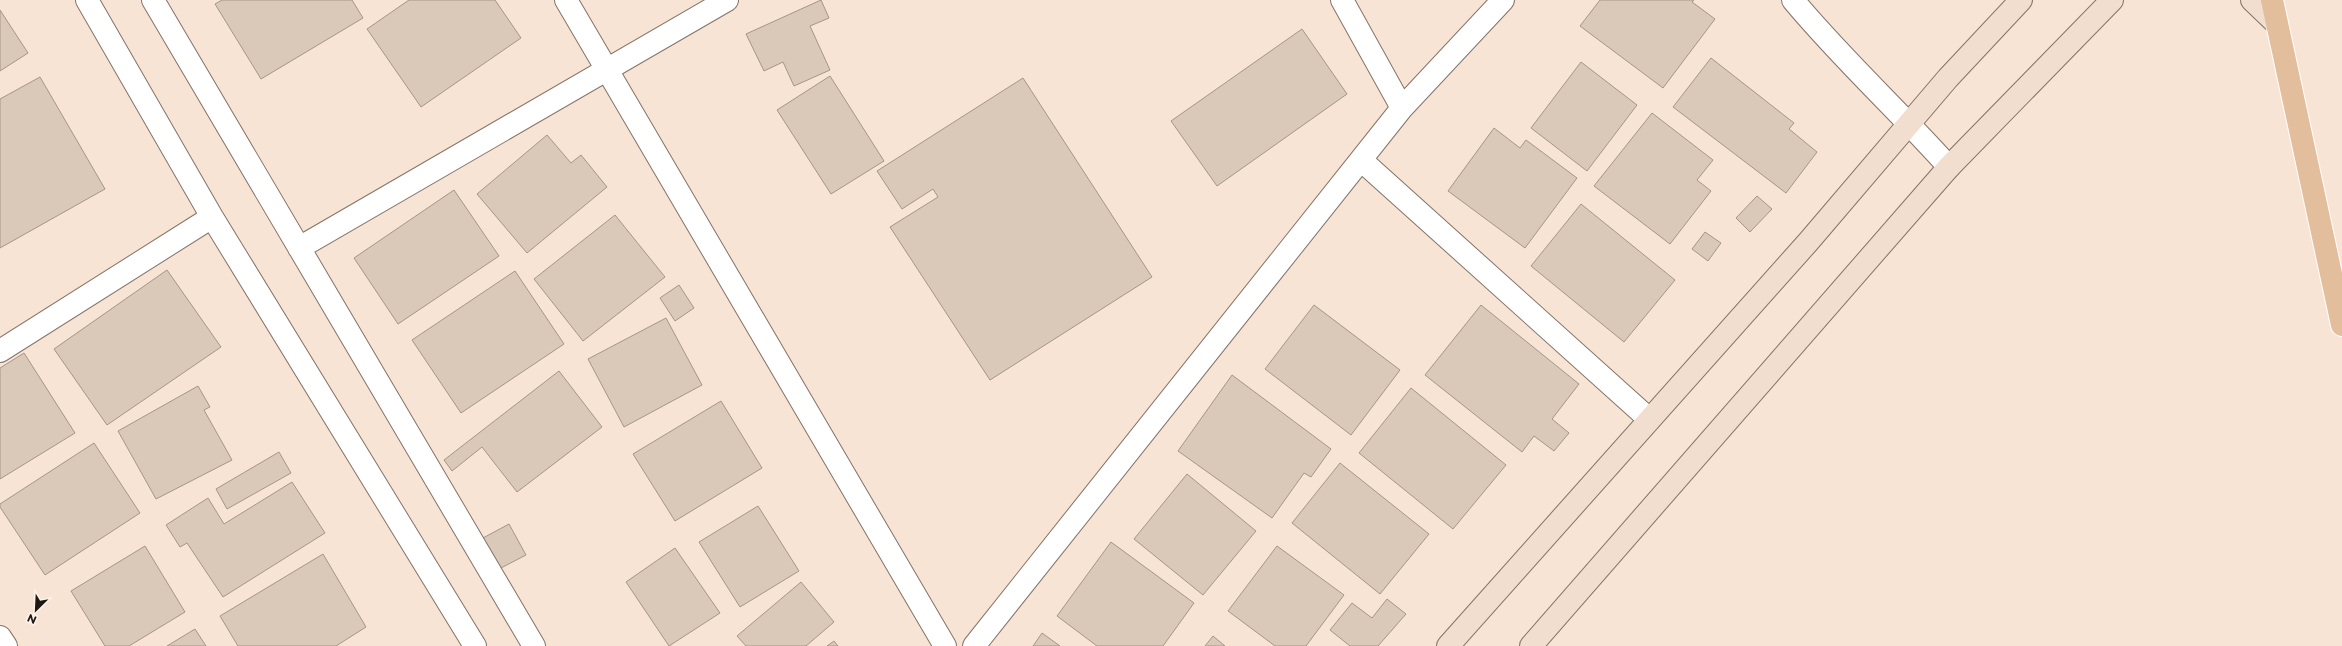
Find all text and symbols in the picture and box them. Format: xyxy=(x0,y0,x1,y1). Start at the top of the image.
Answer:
north arrow xyxy=(16,590,56,630)
text: N xyxy=(25,611,39,627)

